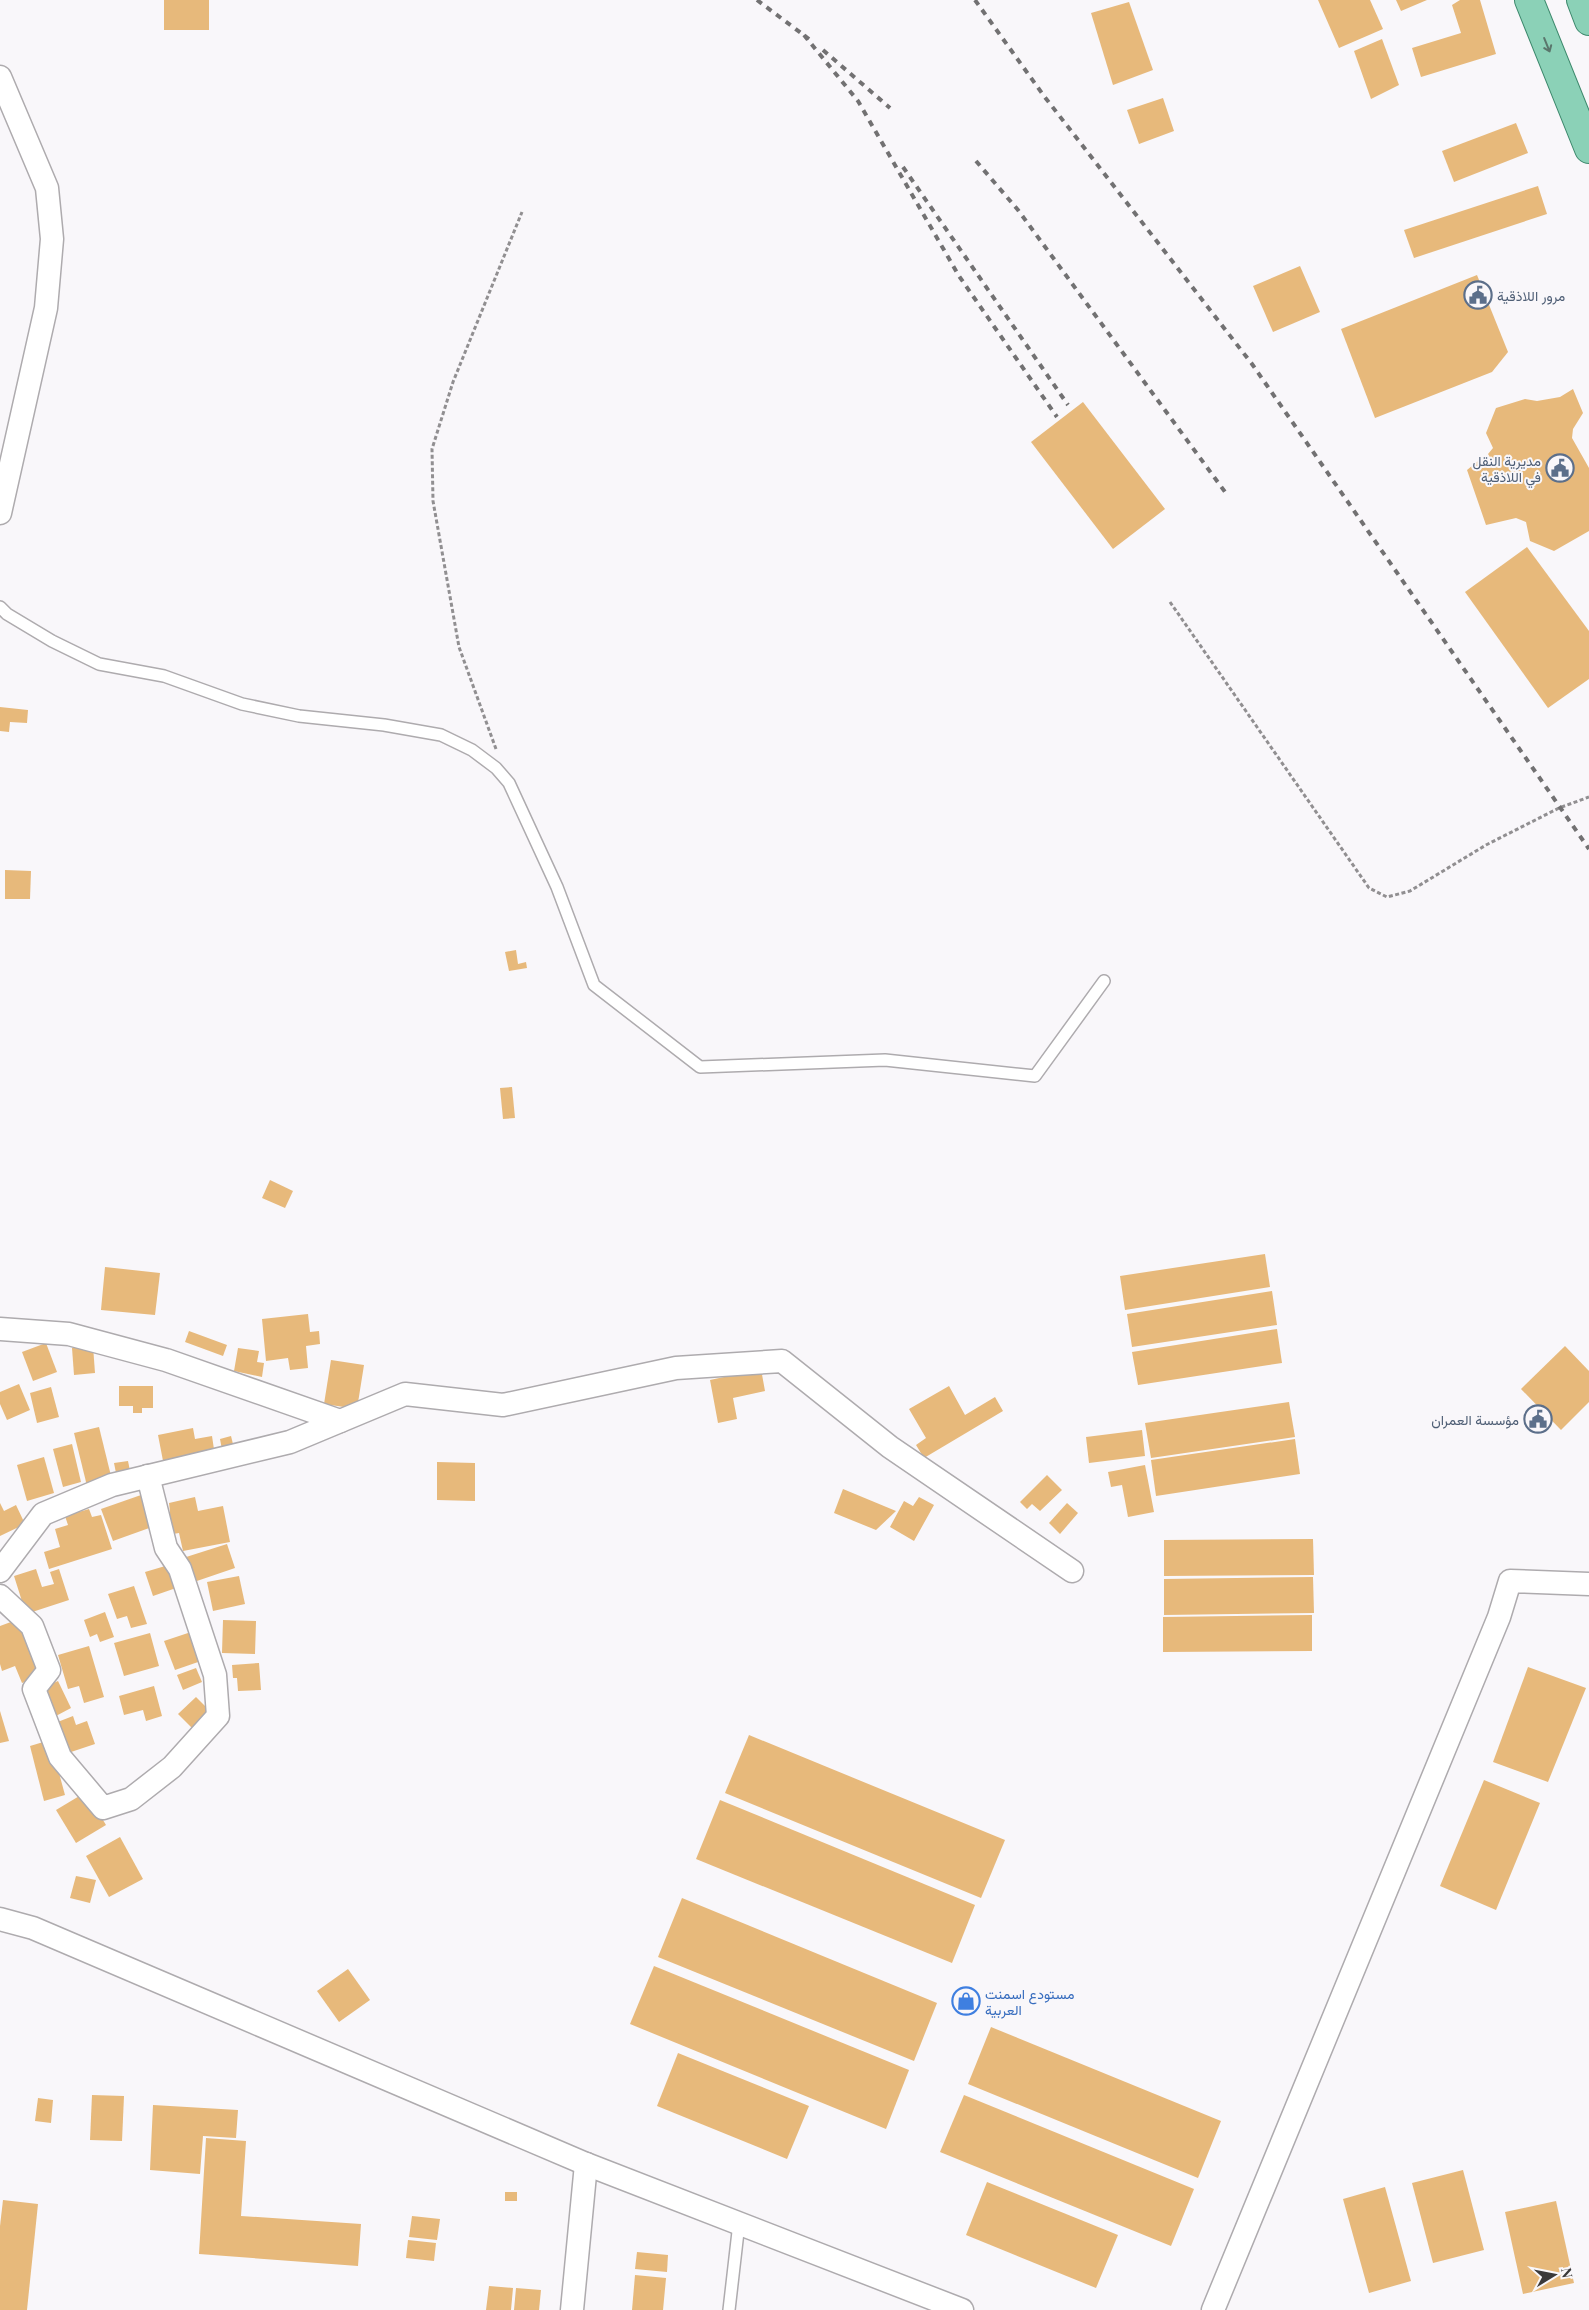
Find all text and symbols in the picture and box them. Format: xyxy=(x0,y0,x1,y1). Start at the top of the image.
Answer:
one-way arrow xyxy=(1543,37,1552,52)
public building icon: مرور اللاذقية xyxy=(1463,280,1493,310)
place label: مرور اللاذقية xyxy=(1497,286,1565,305)
place label: مديرية النقل في اللاذقية xyxy=(1472,451,1541,489)
public building icon: مديرية النقل في اللاذقية xyxy=(1545,453,1575,483)
public building icon: مؤسسة العمران xyxy=(1523,1404,1553,1434)
place label: مؤسسة العمران xyxy=(1431,1410,1519,1429)
place label: مستودع اسمنت العربية xyxy=(985,1984,1074,2019)
shop icon: مستودع اسمنت العربية xyxy=(951,1986,981,2016)
north arrow xyxy=(1529,2250,1579,2300)
text: N xyxy=(1557,2266,1578,2279)

